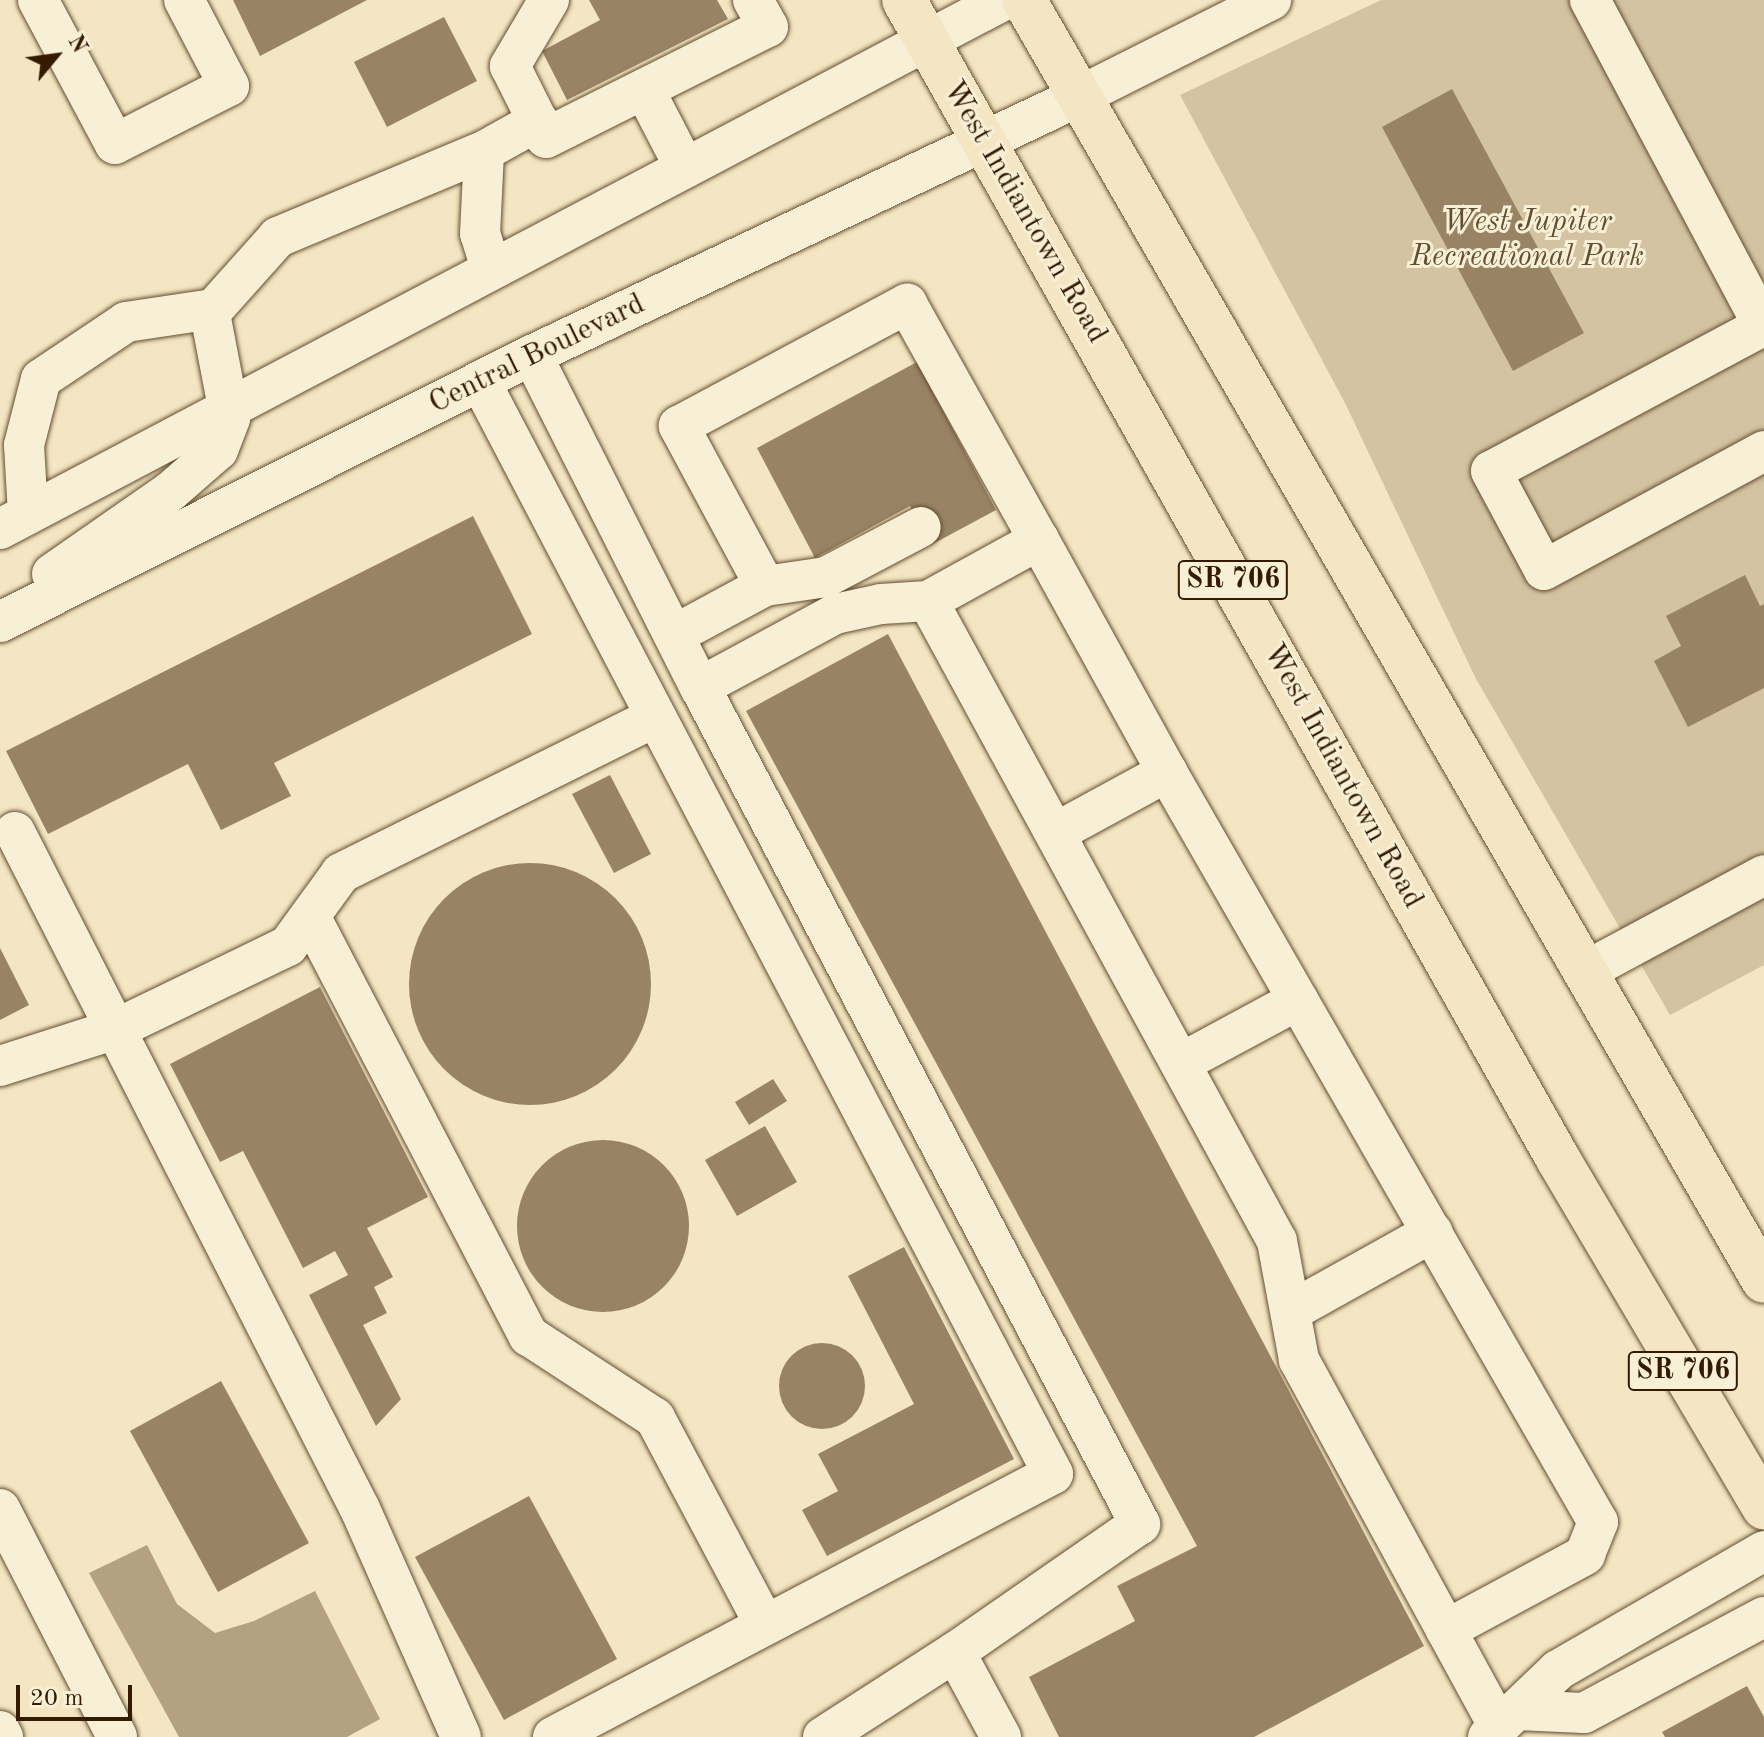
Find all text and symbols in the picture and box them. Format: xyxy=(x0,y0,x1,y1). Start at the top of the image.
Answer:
north arrow xyxy=(16,16,96,96)
text: N xyxy=(63,32,91,57)
street label: West Indiantown Road xyxy=(935,74,1115,350)
park label: West Jupiter Recreational Park xyxy=(1410,204,1644,274)
street label: Central Boulevard xyxy=(423,286,651,422)
road number: SR 706 xyxy=(1177,556,1289,604)
street label: West Indiantown Road xyxy=(1255,637,1431,915)
road number: SR 706 xyxy=(1627,1347,1739,1395)
scale bar xyxy=(20,1669,136,1719)
text: 20 m xyxy=(30,1687,84,1711)

